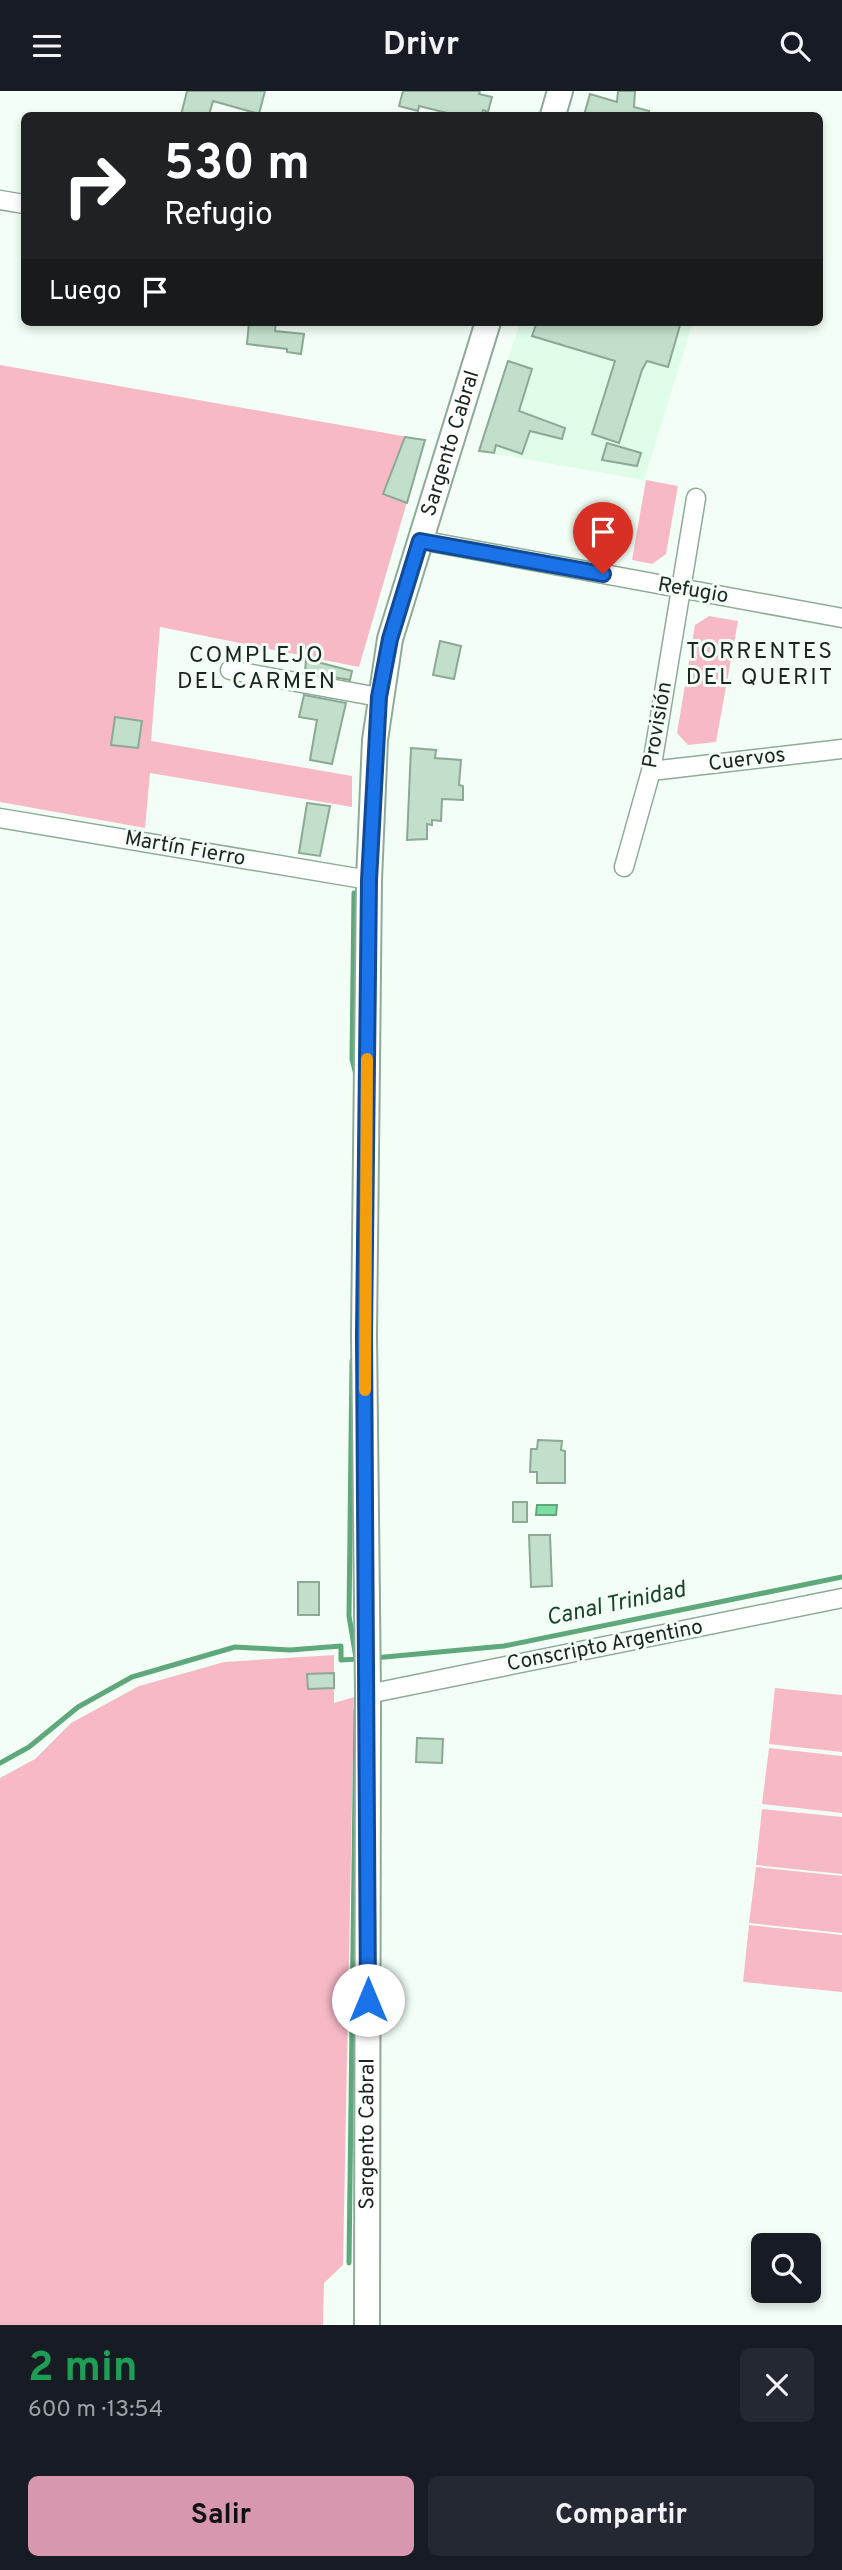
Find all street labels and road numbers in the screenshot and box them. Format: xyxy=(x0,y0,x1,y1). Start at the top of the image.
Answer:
street label: Sargento Cabral xyxy=(415,367,486,520)
street label: Refugio xyxy=(655,572,731,610)
street label: Provisión xyxy=(637,680,679,770)
street label: Cuervos xyxy=(707,742,787,778)
street label: Martín Fierro xyxy=(122,825,248,873)
street label: Conscripto Argentino xyxy=(505,1614,705,1678)
street label: Sargento Cabral xyxy=(354,2058,381,2210)

